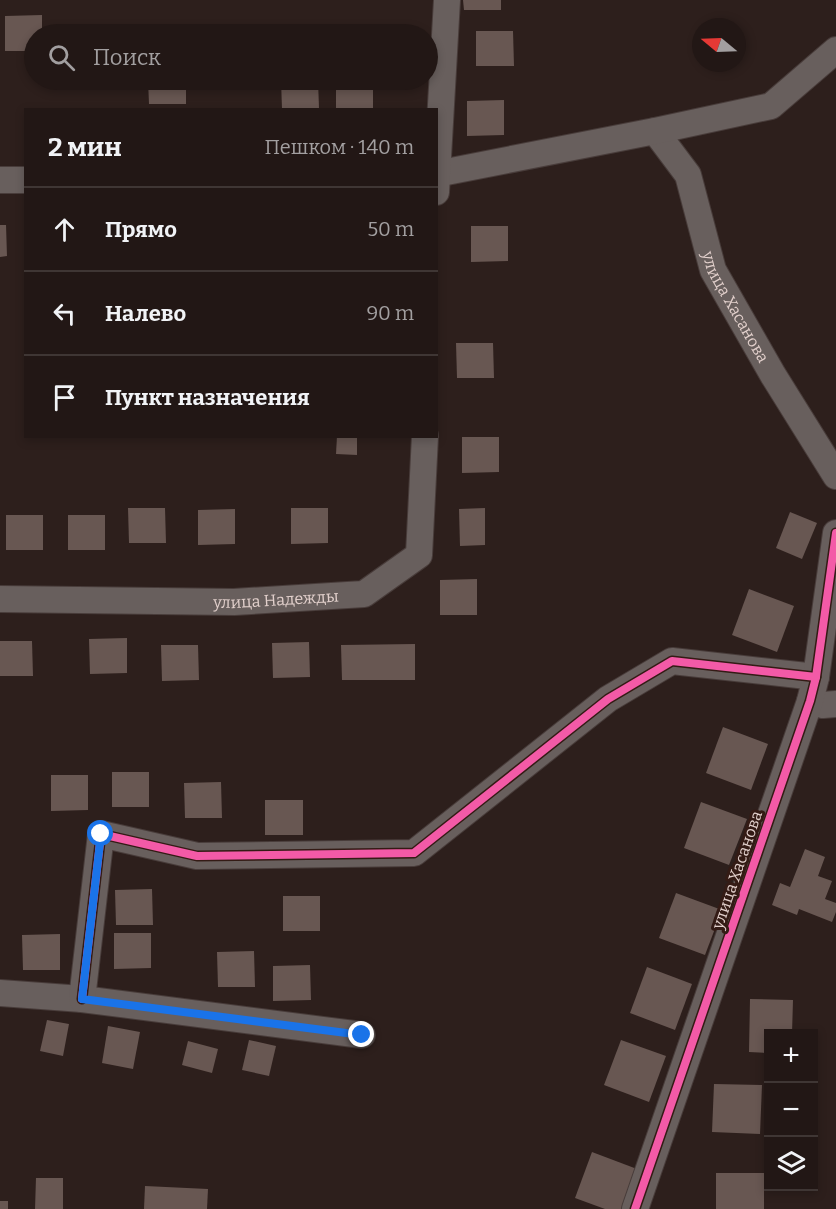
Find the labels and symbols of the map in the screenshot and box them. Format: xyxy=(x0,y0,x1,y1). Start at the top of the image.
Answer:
north arrow xyxy=(692,18,746,72)
street label: улица Хасанова xyxy=(699,248,773,366)
street label: улица Надежды xyxy=(212,586,339,612)
street label: улица Хасанова xyxy=(708,808,766,933)
route start xyxy=(87,820,113,846)
route end xyxy=(348,1021,374,1047)

